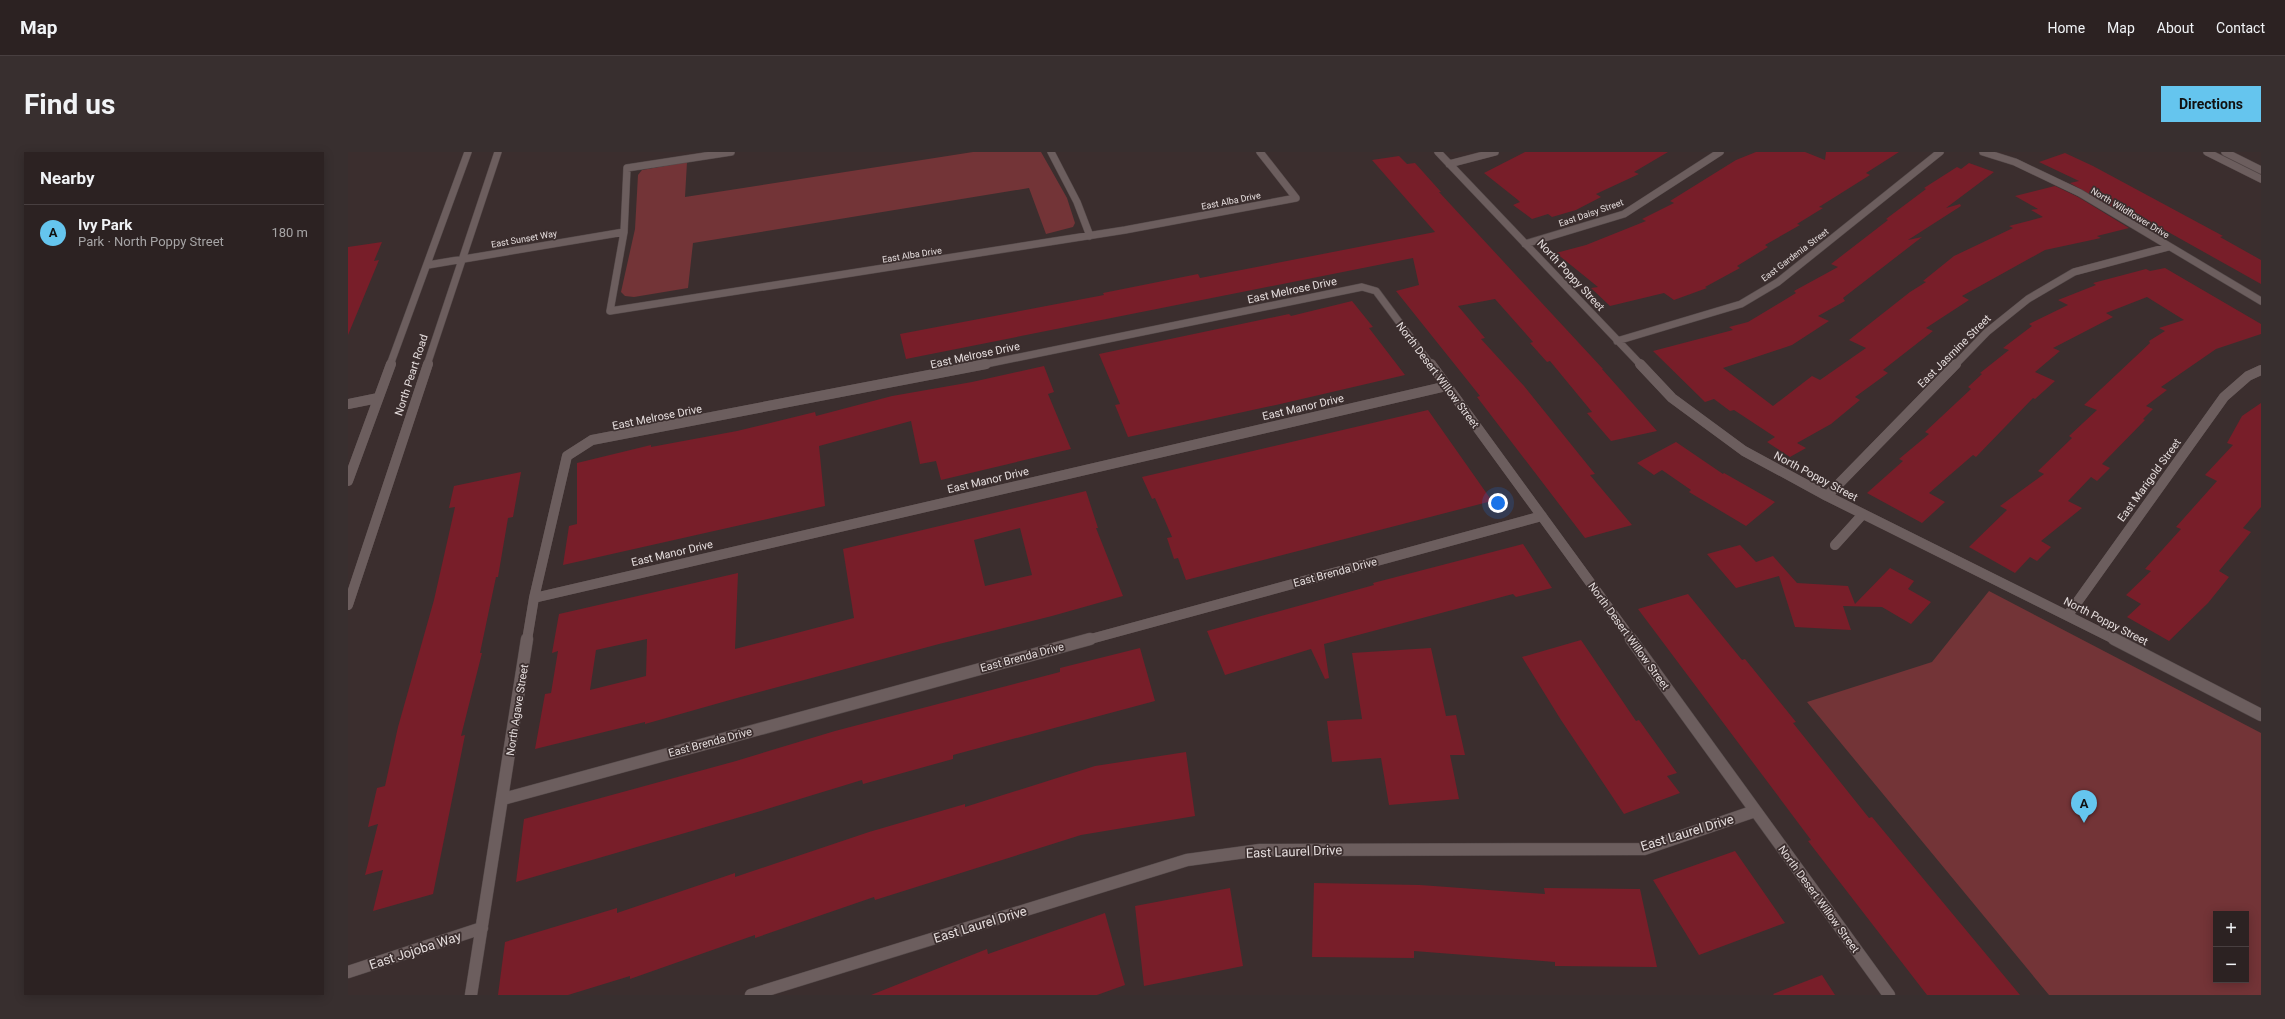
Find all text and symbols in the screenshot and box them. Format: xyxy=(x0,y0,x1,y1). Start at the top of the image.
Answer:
text: Map xyxy=(20,16,58,39)
text: Home xyxy=(2047,20,2085,36)
text: Map xyxy=(2107,20,2135,36)
text: About xyxy=(2157,20,2194,36)
text: Contact xyxy=(2216,20,2265,36)
button: Directions xyxy=(2161,86,2261,122)
text: Find us xyxy=(24,88,115,121)
text: Nearby xyxy=(40,168,95,188)
street label: North Wildflower Drive xyxy=(2089,186,2171,240)
street label: East Alba Drive xyxy=(1200,190,1262,212)
street label: East Daisy Street xyxy=(1557,197,1625,229)
text: Ivy Park xyxy=(78,216,132,234)
text: A xyxy=(49,225,57,240)
text: 180 m xyxy=(271,225,308,240)
street label: East Gardenia Street xyxy=(1759,226,1831,284)
street label: East Sunset Way xyxy=(490,228,558,250)
text: Park · North Poppy Street xyxy=(78,234,224,249)
street label: North Poppy Street xyxy=(1534,237,1607,314)
street label: East Alba Drive xyxy=(881,245,943,265)
street label: East Melrose Drive xyxy=(1246,275,1338,306)
street label: East Jasmine Street xyxy=(1915,312,1994,391)
street label: North Desert Willow Street xyxy=(1393,320,1482,431)
street label: North Peart Road xyxy=(392,333,431,417)
street label: East Melrose Drive xyxy=(929,340,1021,371)
street label: East Manor Drive xyxy=(1261,392,1345,423)
street label: East Melrose Drive xyxy=(611,402,703,433)
street label: East Marigold Street xyxy=(2115,436,2184,524)
street label: North Poppy Street xyxy=(1772,449,1860,504)
street label: East Manor Drive xyxy=(946,465,1030,496)
your location xyxy=(1488,493,1508,513)
street label: East Manor Drive xyxy=(630,538,714,569)
street label: East Brenda Drive xyxy=(1292,555,1379,590)
street label: North Desert Willow Street xyxy=(1585,580,1672,693)
street label: North Poppy Street xyxy=(2061,595,2150,649)
street label: East Brenda Drive xyxy=(979,640,1066,675)
street label: North Agave Street xyxy=(504,663,531,757)
street label: East Brenda Drive xyxy=(667,725,754,760)
pin: A xyxy=(2071,790,2097,823)
street label: East Laurel Drive xyxy=(1639,811,1736,854)
street label: East Laurel Drive xyxy=(1245,842,1343,861)
street label: North Desert Willow Street xyxy=(1775,843,1862,956)
street label: East Laurel Drive xyxy=(932,903,1029,946)
map controls xyxy=(2213,911,2249,983)
button: + xyxy=(2213,911,2249,947)
street label: East Jojoba Way xyxy=(367,929,463,972)
button: − xyxy=(2213,947,2249,983)

